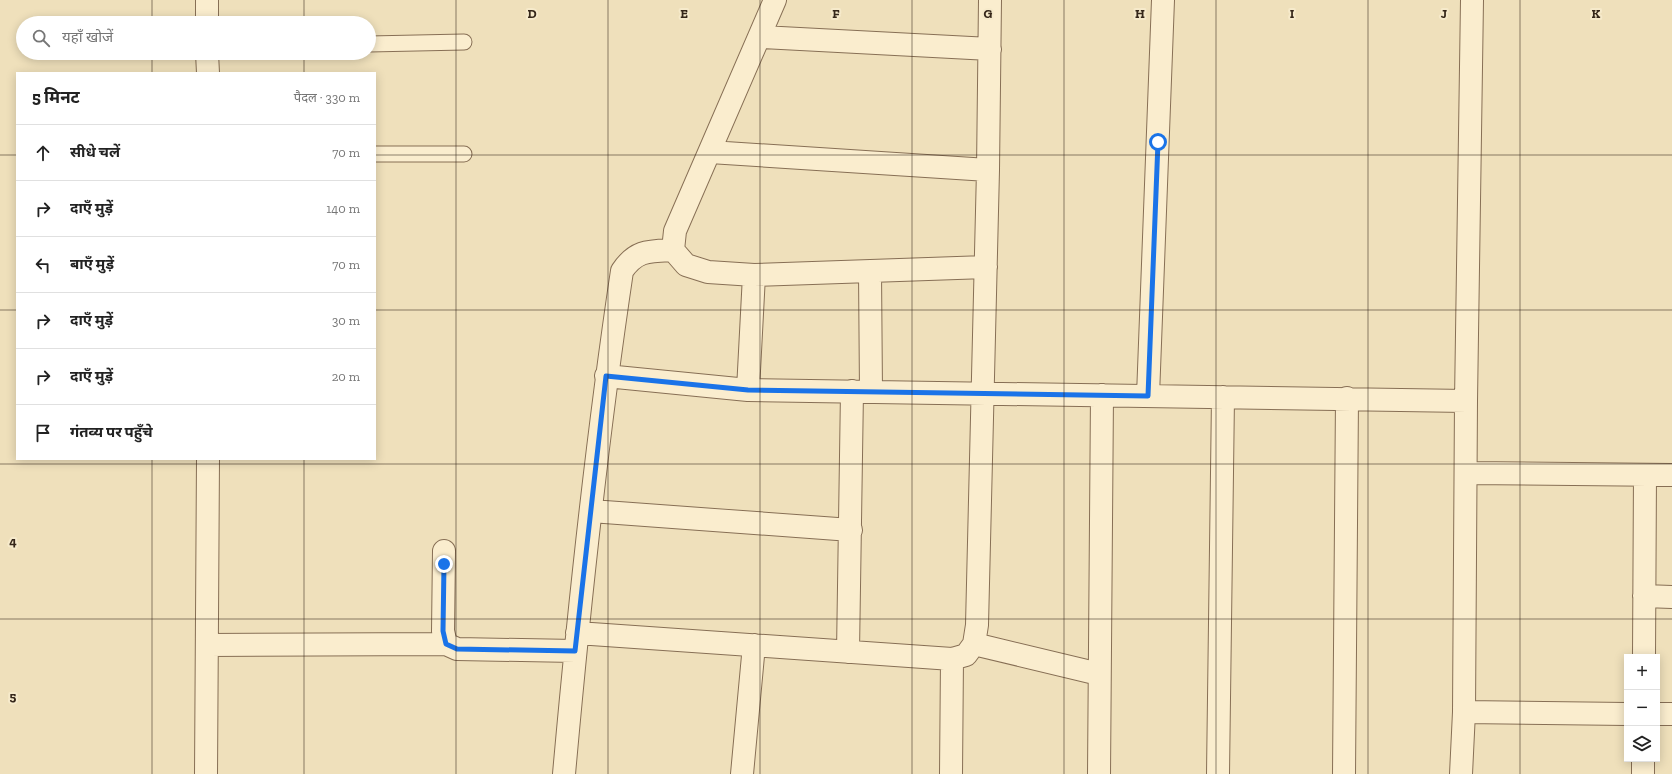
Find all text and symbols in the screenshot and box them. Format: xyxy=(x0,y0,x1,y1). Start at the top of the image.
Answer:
text: D xyxy=(527,6,537,21)
text: E xyxy=(680,6,688,21)
text: F xyxy=(832,6,840,21)
text: G xyxy=(984,6,993,21)
text: H xyxy=(1135,6,1145,21)
text: I xyxy=(1290,6,1295,21)
text: J xyxy=(1441,6,1447,21)
text: K xyxy=(1592,6,1601,21)
search box xyxy=(16,16,376,60)
icon: search xyxy=(30,27,52,49)
text: यहाँ खोजें xyxy=(62,28,113,46)
text: 5 मिनट xyxy=(32,87,80,107)
text: पैदल · 330 m xyxy=(294,90,360,105)
route start xyxy=(1149,133,1167,151)
icon: ahead xyxy=(32,142,54,164)
text: सीधे चलें xyxy=(70,143,120,161)
text: 70 m xyxy=(332,145,360,160)
icon: right xyxy=(32,198,54,220)
text: दाएँ मुड़ें xyxy=(70,199,113,217)
text: 140 m xyxy=(326,201,360,216)
icon: left xyxy=(32,254,54,276)
text: बाएँ मुड़ें xyxy=(70,255,114,273)
text: 70 m xyxy=(332,257,360,272)
icon: right xyxy=(32,310,54,332)
text: दाएँ मुड़ें xyxy=(70,311,113,329)
text: 30 m xyxy=(332,313,360,328)
icon: right xyxy=(32,366,54,388)
text: दाएँ मुड़ें xyxy=(70,367,113,385)
text: 20 m xyxy=(332,369,360,384)
icon: arrive xyxy=(32,422,54,444)
text: गंतव्य पर पहुँचे xyxy=(70,423,153,441)
text: 4 xyxy=(9,534,17,549)
route end xyxy=(435,555,453,573)
map controls xyxy=(1624,654,1660,762)
button: + xyxy=(1624,654,1660,690)
text: 5 xyxy=(10,689,17,704)
button: − xyxy=(1624,690,1660,726)
button: layers xyxy=(1624,726,1660,762)

